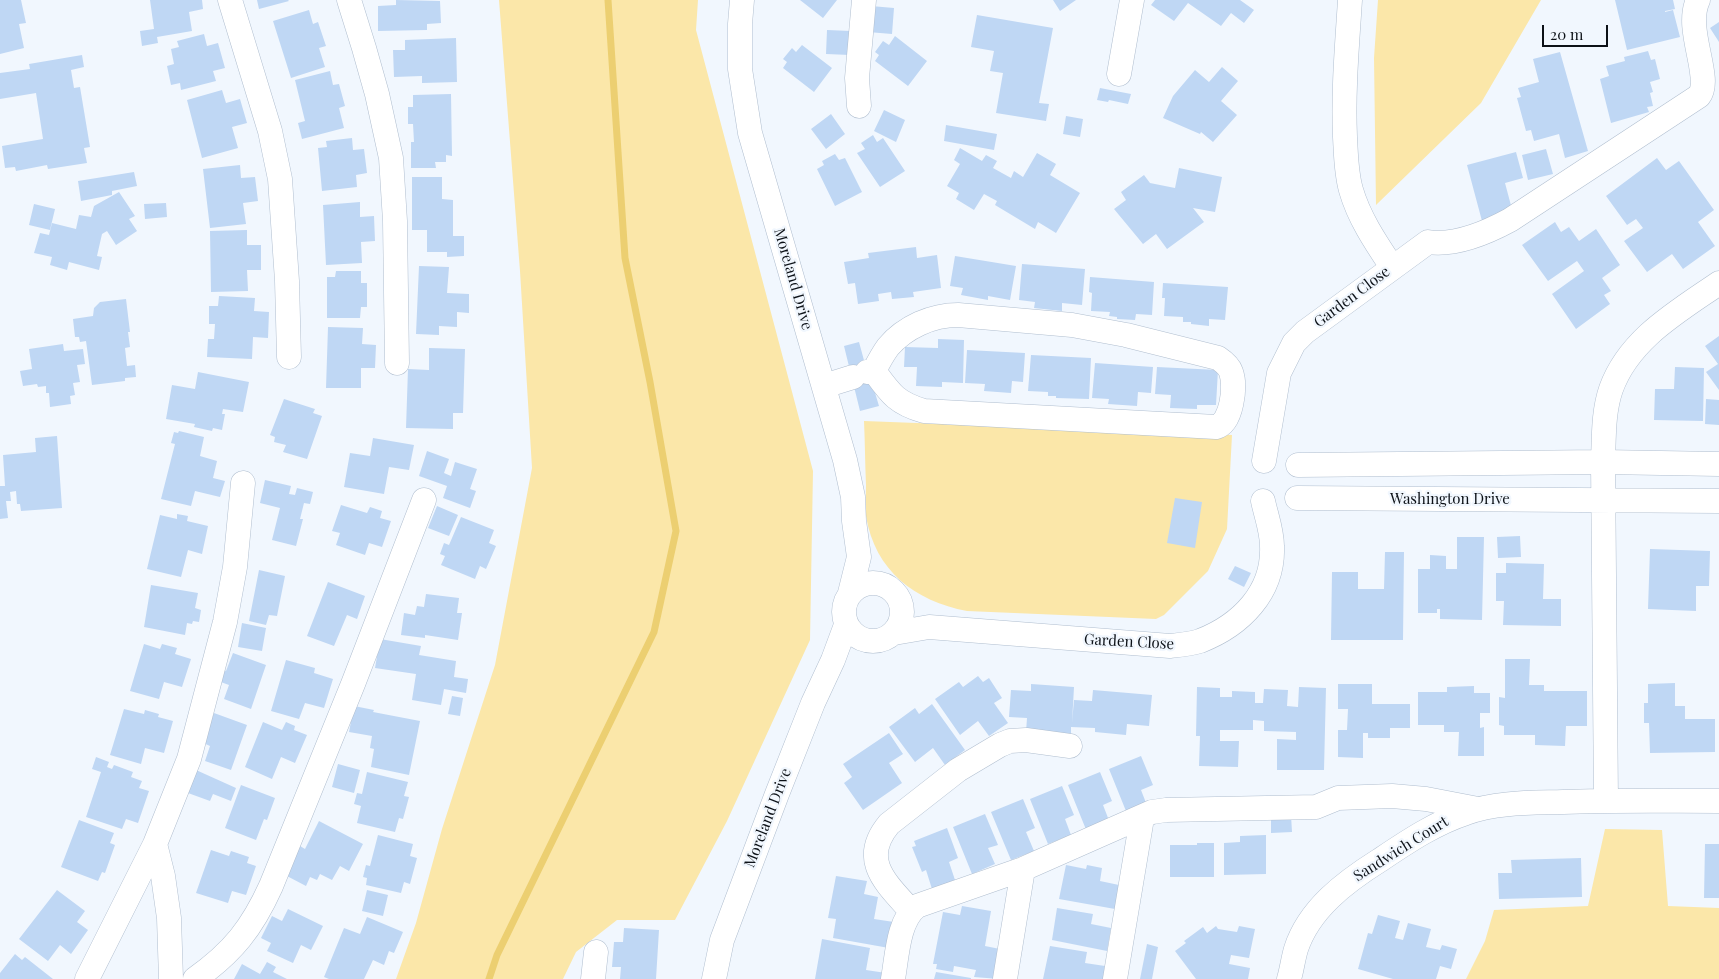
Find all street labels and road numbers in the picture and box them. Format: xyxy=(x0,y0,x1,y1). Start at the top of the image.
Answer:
street label: Moreland Drive xyxy=(770,226,816,332)
street label: Garden Close xyxy=(1311,263,1393,331)
street label: Washington Drive xyxy=(1390,490,1510,508)
street label: Garden Close xyxy=(1083,631,1175,653)
street label: Moreland Drive xyxy=(741,766,795,870)
street label: Sandwich Court xyxy=(1350,813,1452,885)

